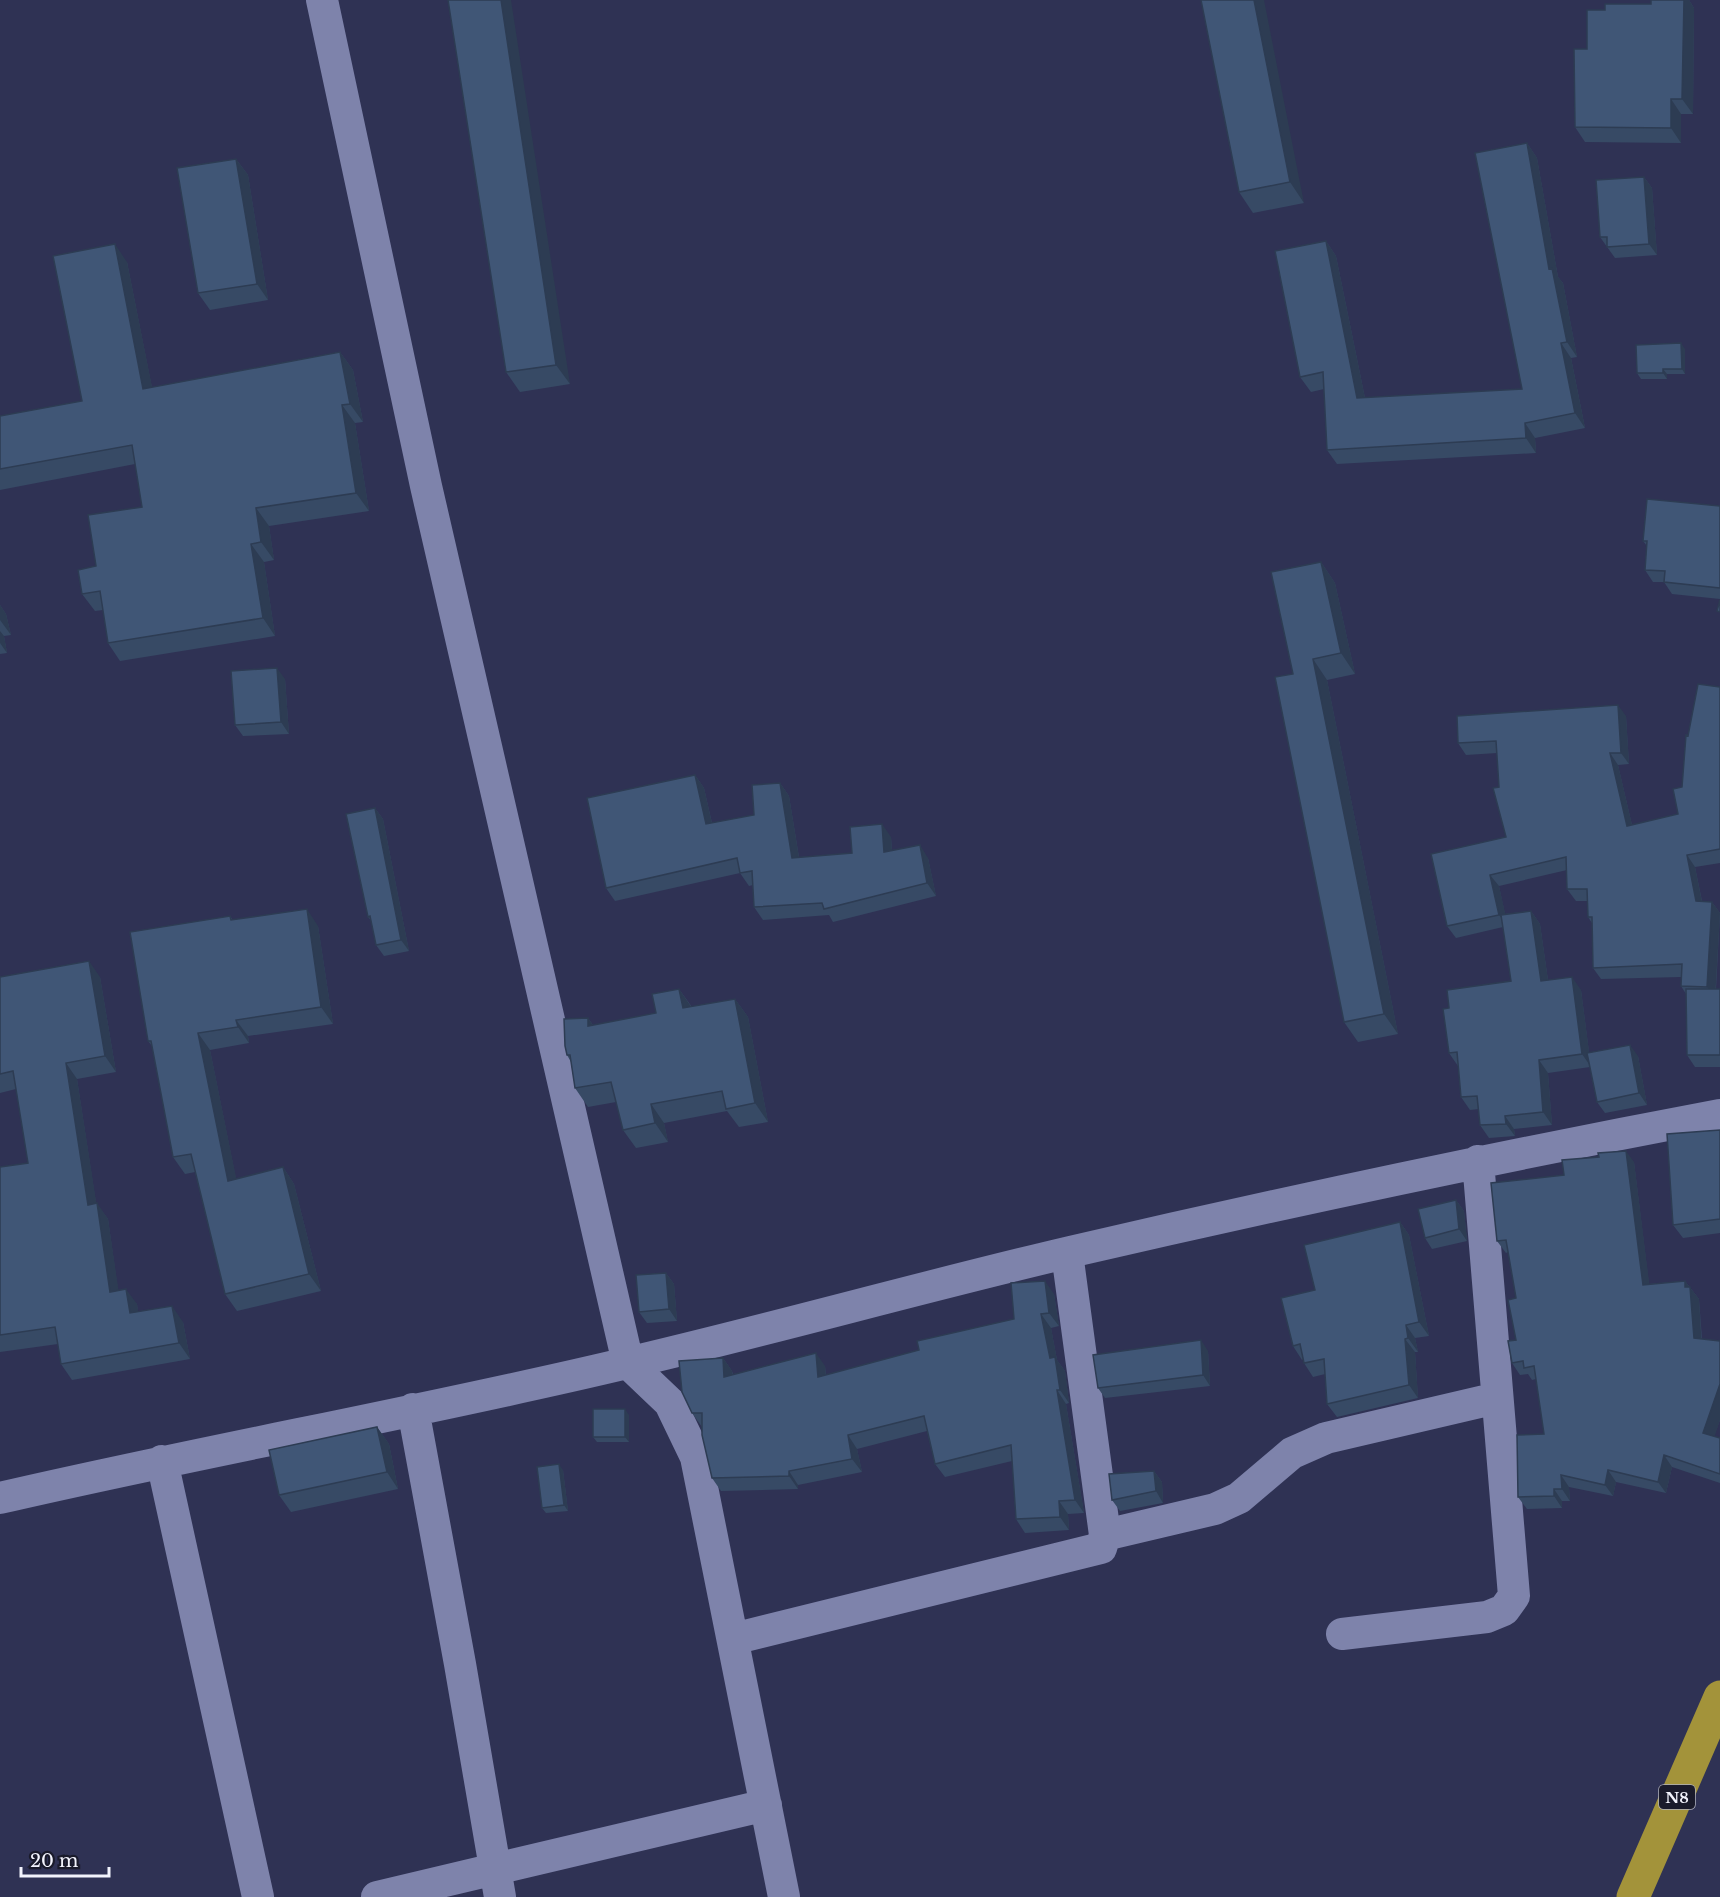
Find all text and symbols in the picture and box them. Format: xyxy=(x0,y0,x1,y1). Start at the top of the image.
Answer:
road number: N8 xyxy=(1659,1785,1695,1809)
scale bar xyxy=(21,1840,110,1878)
text: 20 m xyxy=(30,1850,78,1872)

